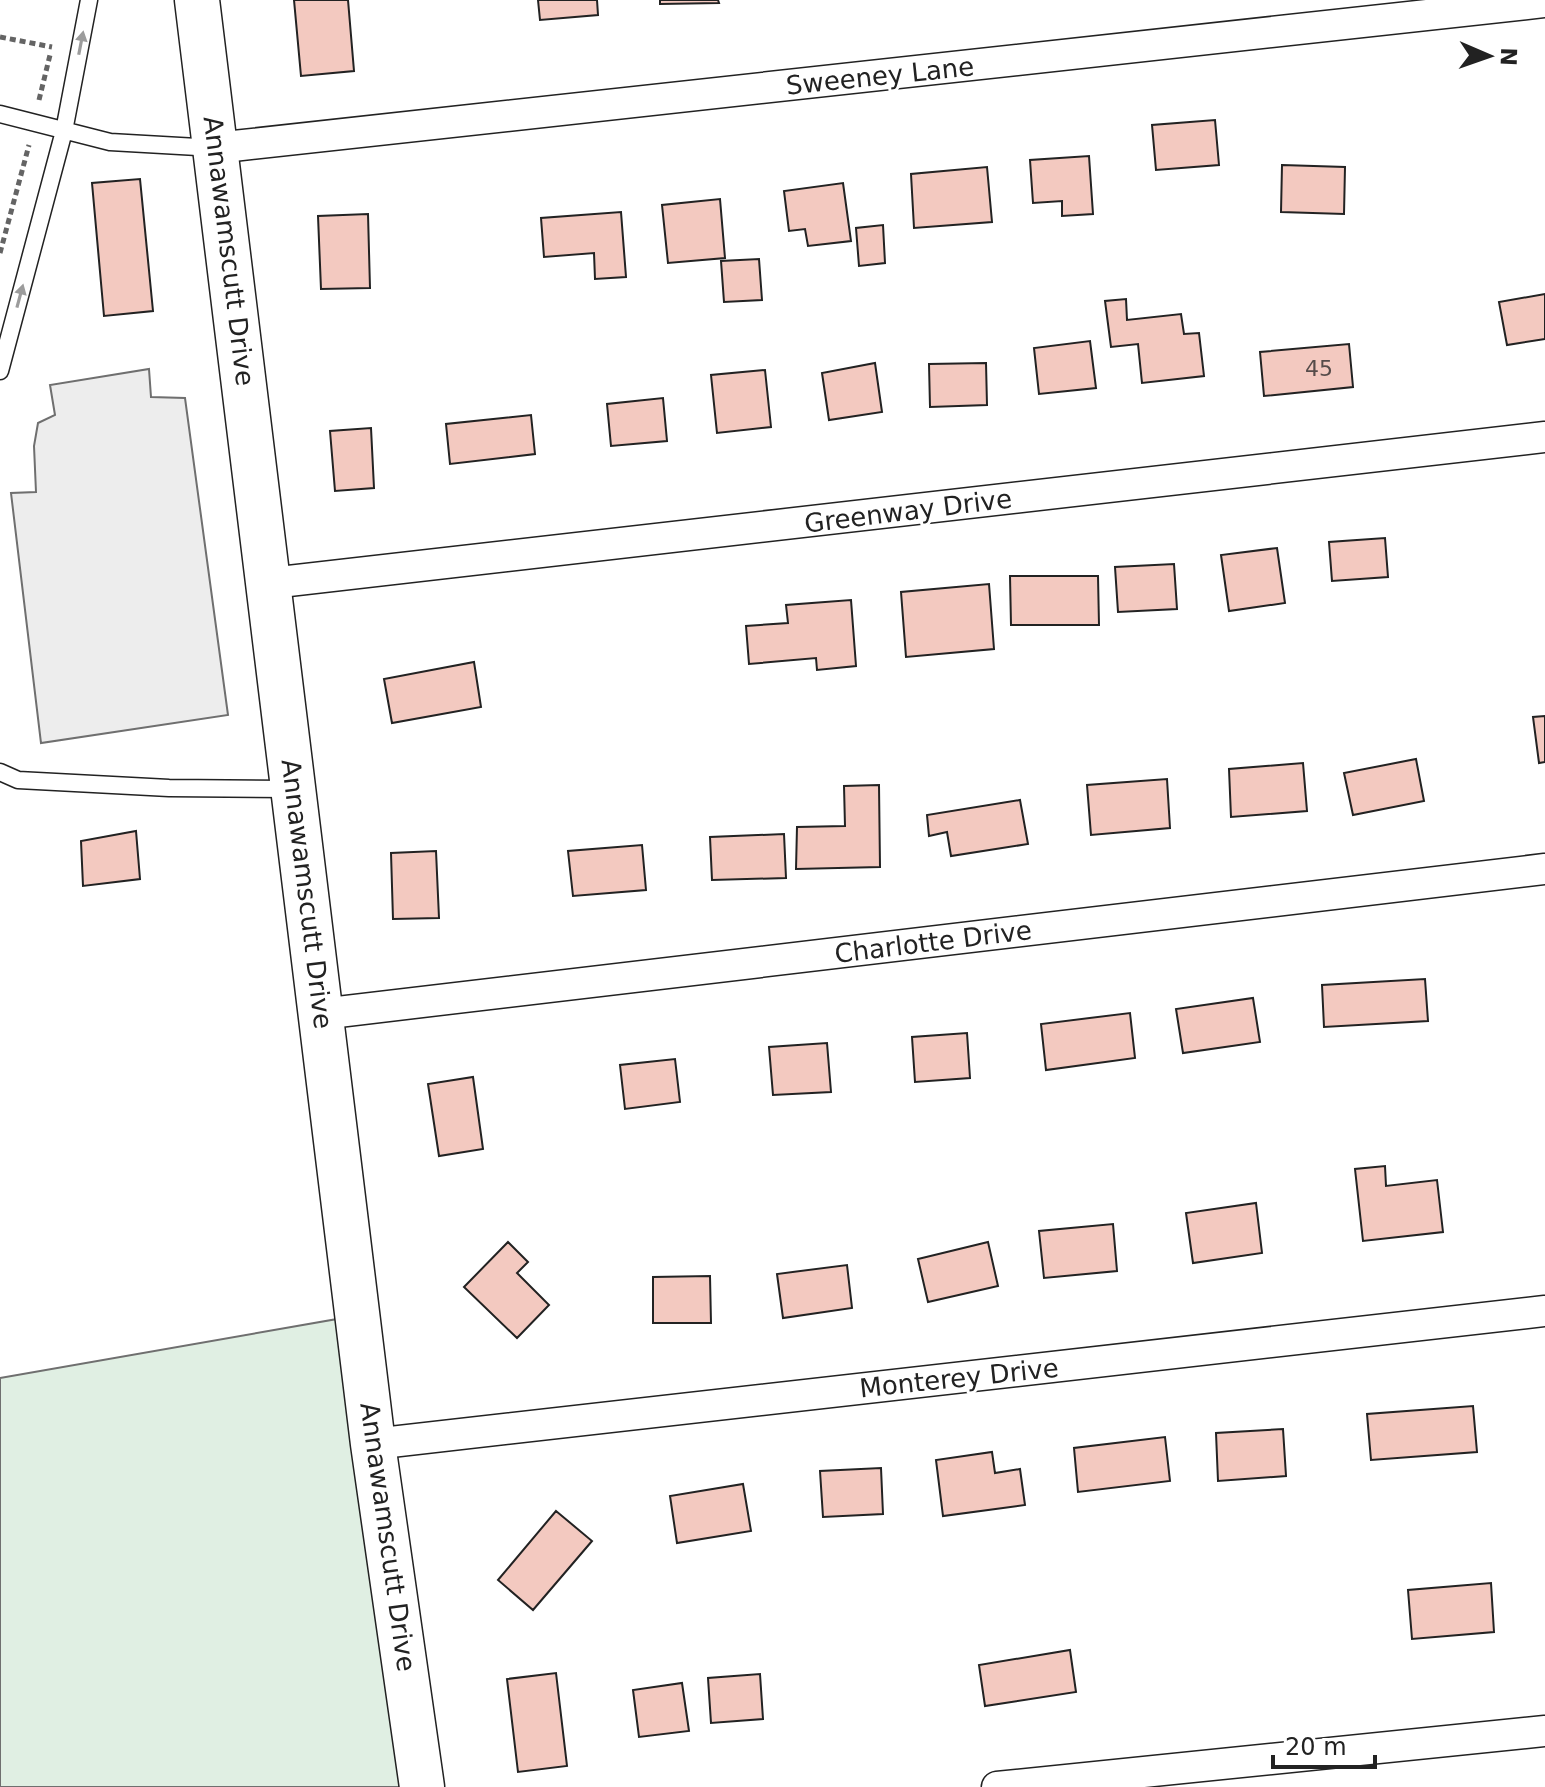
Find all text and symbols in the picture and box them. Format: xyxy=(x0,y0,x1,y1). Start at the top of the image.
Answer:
north arrow xyxy=(1449,16,1529,96)
one-way arrow xyxy=(75,30,88,55)
text: N xyxy=(1496,47,1521,66)
street label: Sweeney Lane xyxy=(785,51,975,101)
street label: Annawamscutt Drive xyxy=(198,114,260,388)
one-way arrow xyxy=(15,283,27,308)
house number: 45 xyxy=(1305,356,1333,381)
street label: Greenway Drive xyxy=(802,483,1014,539)
street label: Annawamscutt Drive xyxy=(276,757,338,1031)
street label: Charlotte Drive xyxy=(833,915,1033,969)
street label: Monterey Drive xyxy=(858,1353,1060,1403)
street label: Annawamscutt Drive xyxy=(354,1400,422,1674)
scale bar xyxy=(1273,1719,1375,1769)
text: 20 m xyxy=(1285,1733,1347,1761)

